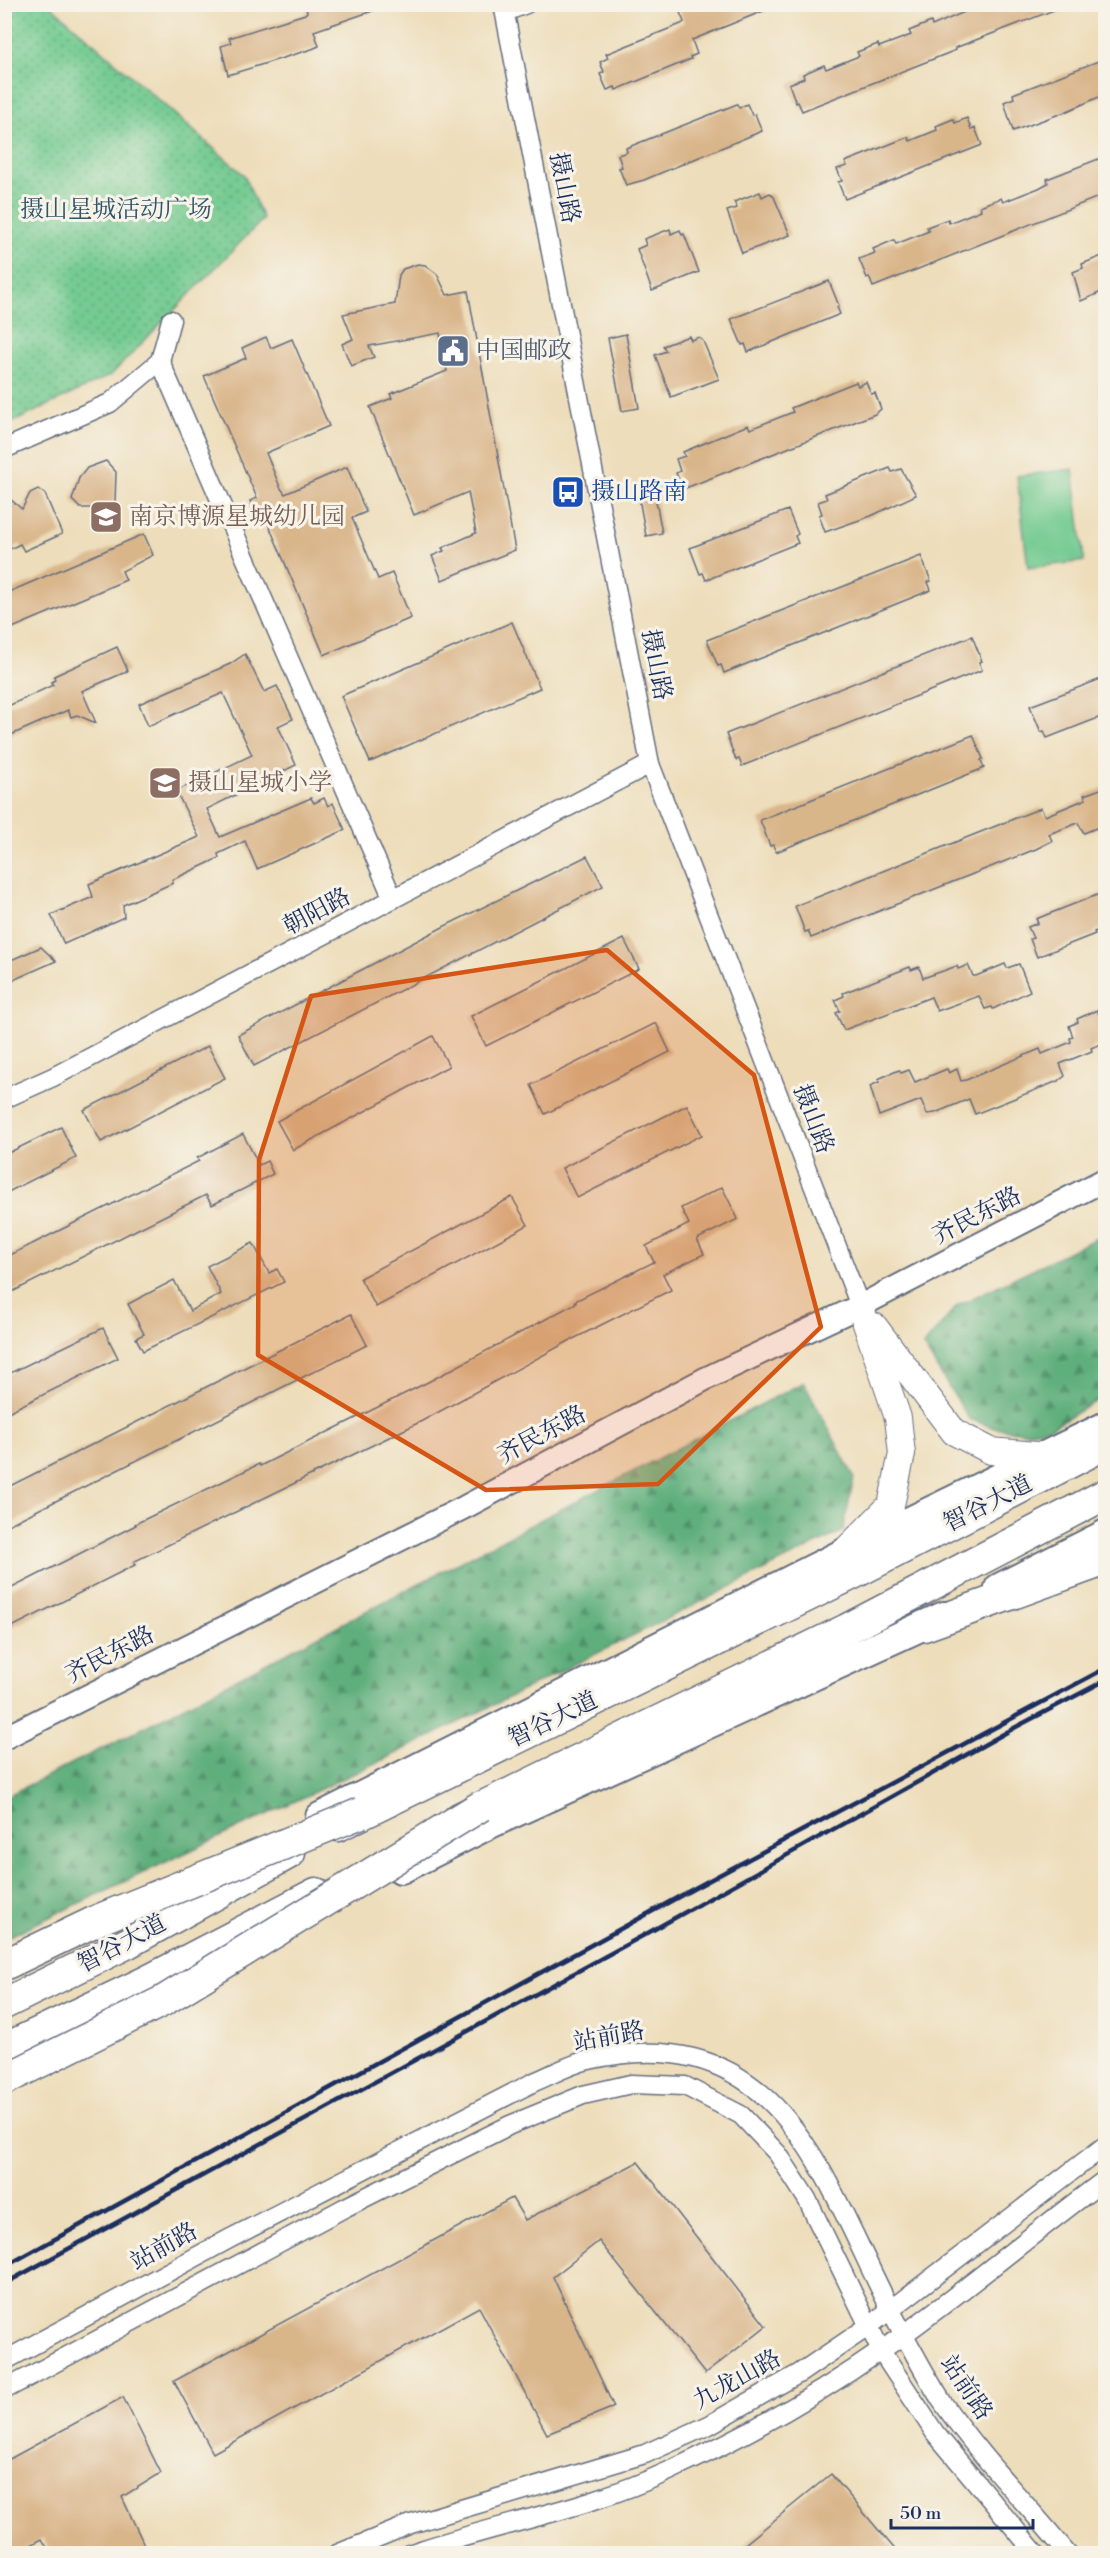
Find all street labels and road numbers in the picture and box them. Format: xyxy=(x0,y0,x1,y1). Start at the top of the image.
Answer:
street label: 摄山路 xyxy=(542,150,586,226)
street label: 摄山路 xyxy=(634,627,678,703)
street label: 朝阳路 xyxy=(278,882,356,942)
street label: 摄山路 xyxy=(786,1080,840,1158)
street label: 齐民东路 xyxy=(927,1181,1027,1251)
street label: 齐民东路 xyxy=(493,1399,591,1471)
street label: 智谷大道 xyxy=(938,1469,1038,1539)
street label: 齐民东路 xyxy=(60,1620,160,1690)
street label: 智谷大道 xyxy=(503,1685,603,1755)
street label: 智谷大道 xyxy=(73,1908,171,1980)
street label: 站前路 xyxy=(571,2016,647,2058)
street label: 站前路 xyxy=(125,2216,203,2278)
street label: 九龙山路 xyxy=(688,2344,786,2416)
street label: 站前路 xyxy=(933,2350,999,2426)

